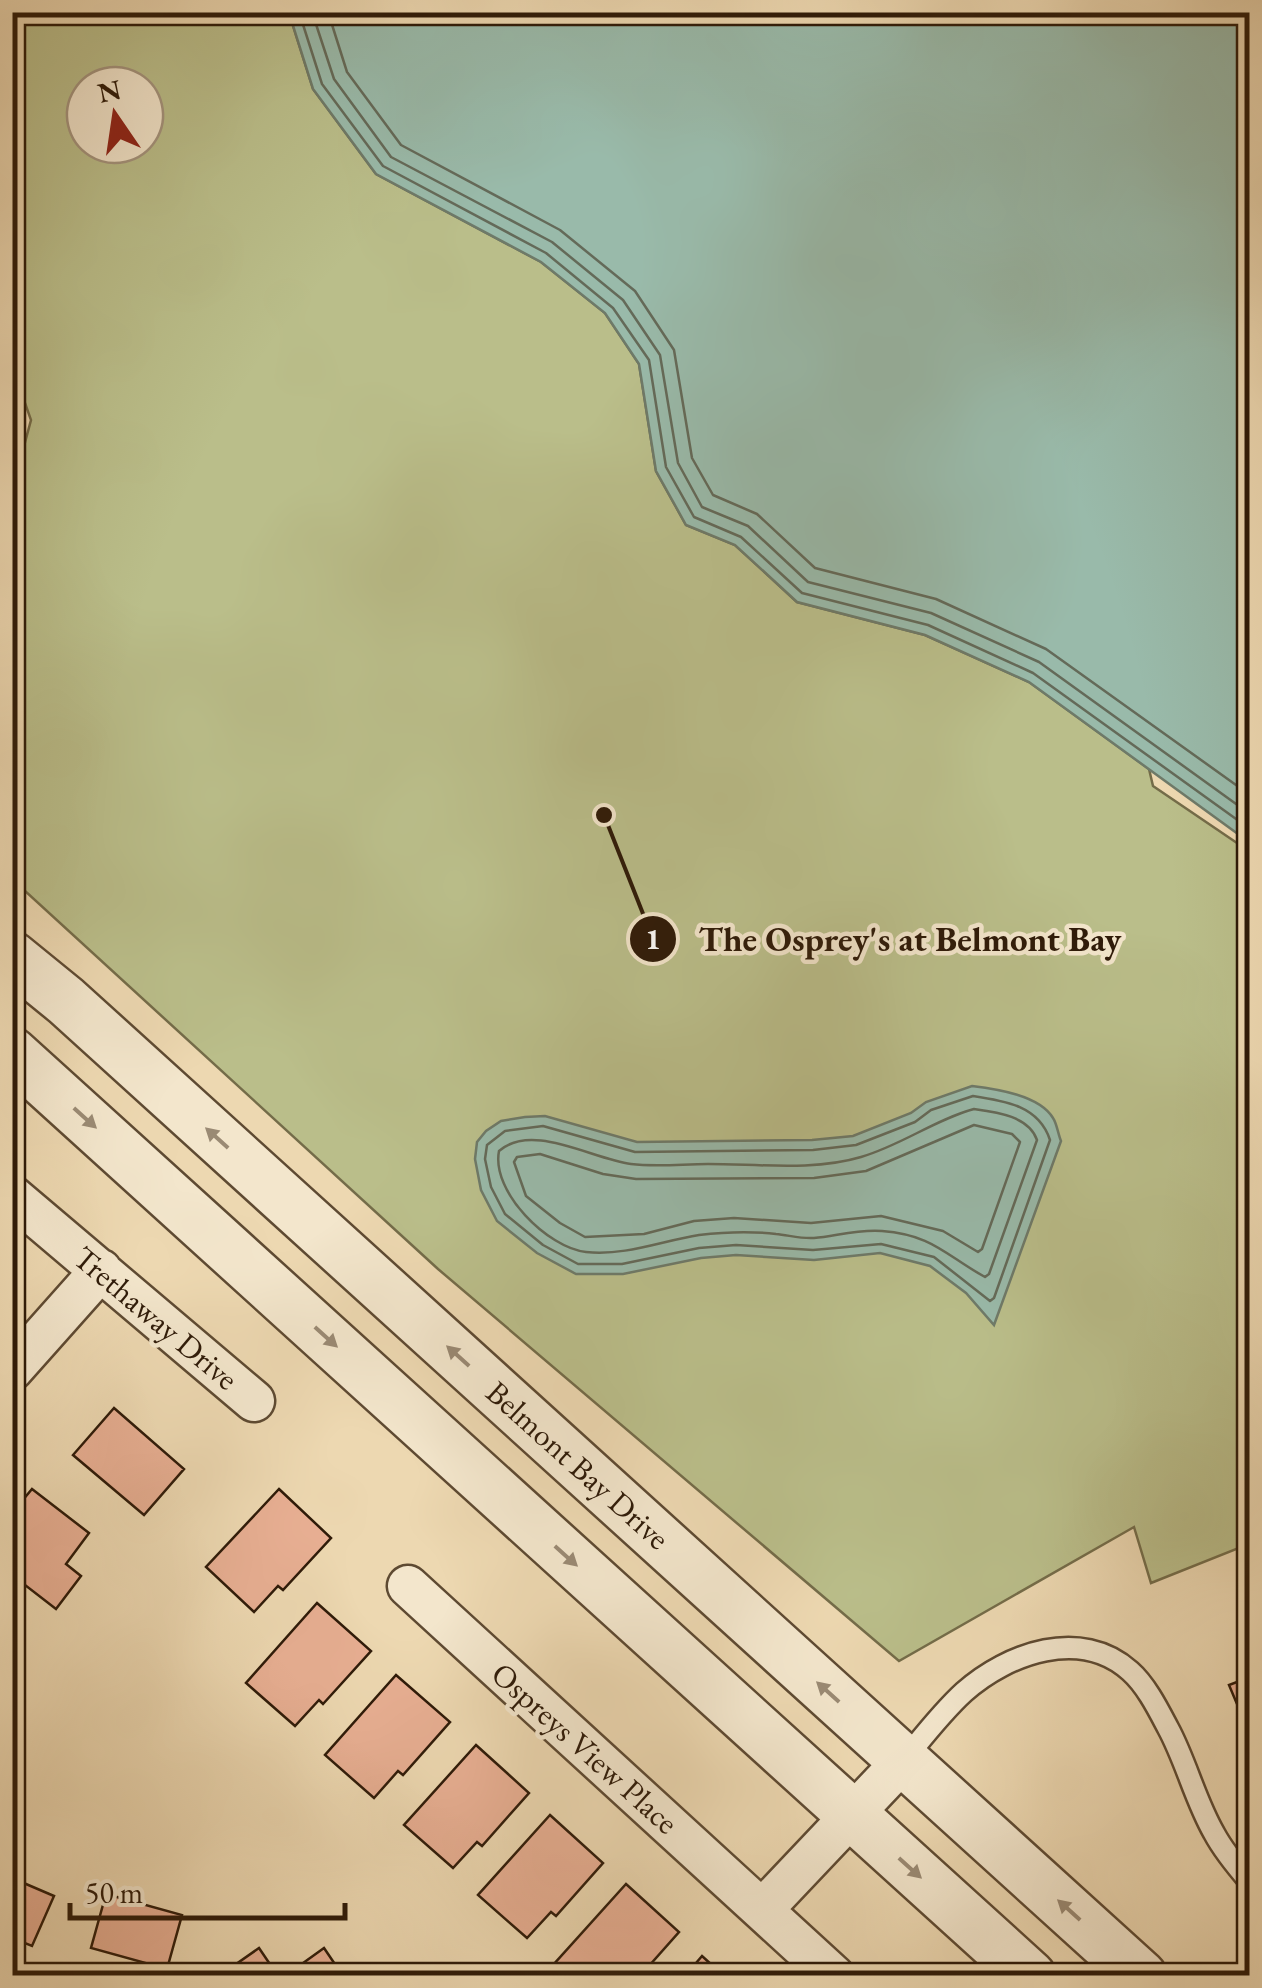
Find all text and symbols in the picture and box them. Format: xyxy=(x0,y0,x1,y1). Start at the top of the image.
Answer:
north arrow xyxy=(65,65,165,165)
text: N xyxy=(94,70,125,111)
callout: The Osprey's at Belmont Bay xyxy=(628,906,1141,971)
text: The Osprey's at Belmont Bay xyxy=(699,916,1123,961)
text: 1 xyxy=(645,919,661,958)
one-way arrow xyxy=(72,1107,97,1129)
one-way arrow xyxy=(205,1127,229,1150)
street label: Trethaway Drive xyxy=(65,1237,247,1399)
one-way arrow xyxy=(314,1325,338,1348)
one-way arrow xyxy=(446,1345,470,1368)
street label: Belmont Bay Drive xyxy=(477,1371,679,1559)
one-way arrow xyxy=(553,1544,578,1566)
street label: Ospreys View Place xyxy=(483,1653,687,1843)
one-way arrow xyxy=(816,1681,841,1703)
one-way arrow xyxy=(898,1856,922,1879)
scale bar xyxy=(70,1858,345,1920)
text: 50 m xyxy=(85,1873,143,1912)
one-way arrow xyxy=(1057,1899,1081,1922)

